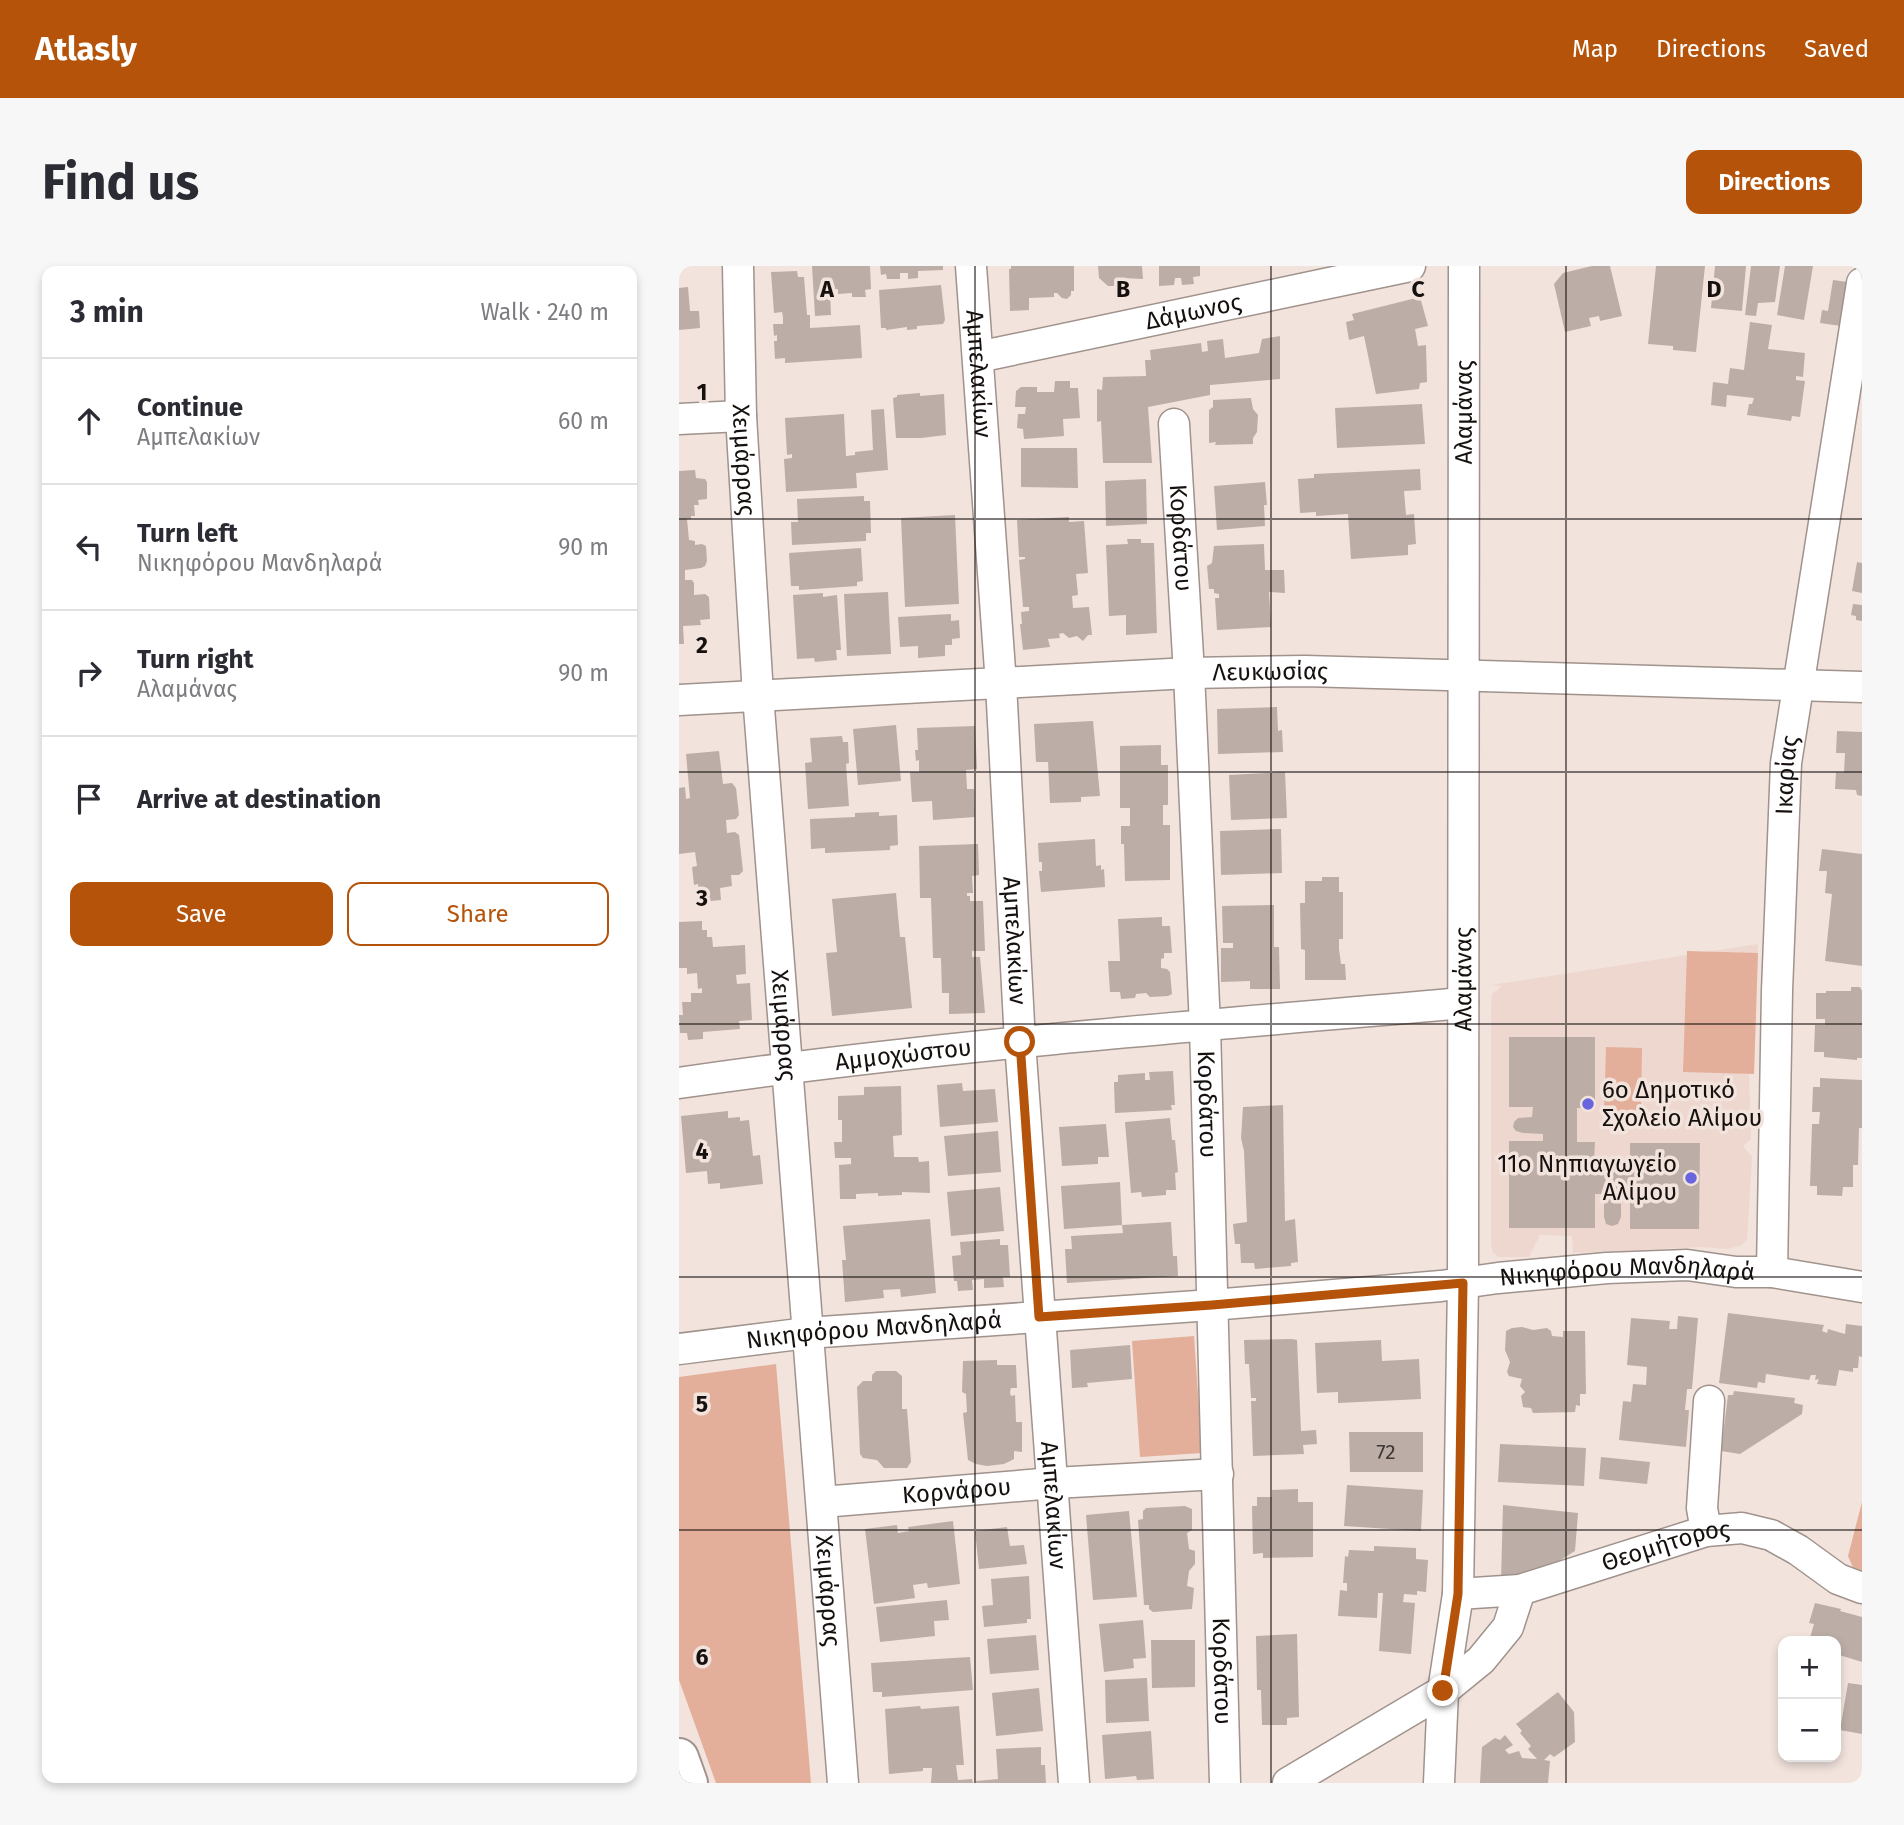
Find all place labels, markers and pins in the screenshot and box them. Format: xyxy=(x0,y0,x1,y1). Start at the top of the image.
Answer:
place label: 6ο Δημοτικό Σχολείο Αλίμου xyxy=(1602,1076,1762,1132)
marker: 6ο Δημοτικό Σχολείο Αλίμου xyxy=(1580,1096,1596,1112)
place label: 11ο Νηπιαγωγείο Αλίμου xyxy=(1497,1150,1677,1206)
marker: 11ο Νηπιαγωγείο Αλίμου xyxy=(1683,1170,1699,1186)

